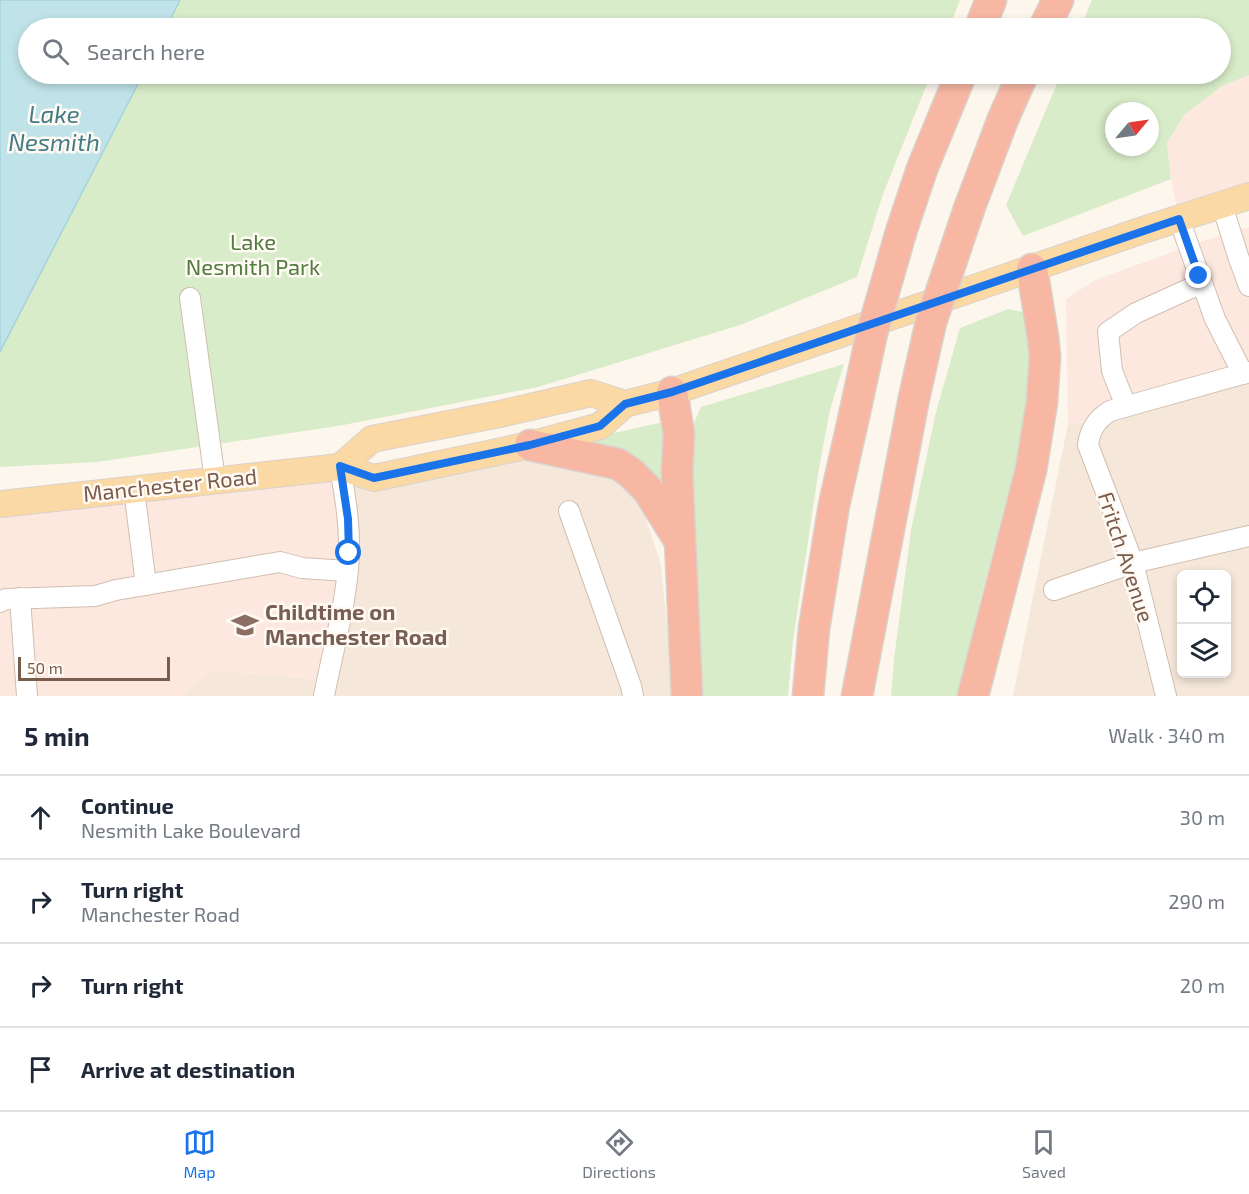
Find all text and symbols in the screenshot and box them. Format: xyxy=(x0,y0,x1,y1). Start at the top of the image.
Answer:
search box xyxy=(18,18,1231,84)
icon: search xyxy=(39,35,72,68)
text: Search here xyxy=(87,38,205,64)
water label: Lake Nesmith xyxy=(8,99,100,156)
north arrow xyxy=(1105,102,1159,156)
park label: Lake Nesmith Park xyxy=(186,228,320,279)
route end xyxy=(1185,262,1211,288)
street label: Manchester Road xyxy=(82,462,258,506)
street label: Fritch Avenue xyxy=(1094,488,1160,625)
route start xyxy=(335,539,361,565)
map controls xyxy=(1177,570,1231,678)
button: locate xyxy=(1177,570,1231,624)
place label: Childtime on Manchester Road xyxy=(265,598,447,649)
school or university icon: Childtime on Manchester Road xyxy=(230,610,260,640)
button: layers xyxy=(1177,624,1231,678)
scale bar xyxy=(18,654,170,682)
text: 50 m xyxy=(27,658,63,677)
text: 5 min xyxy=(24,720,90,751)
text: Walk · 340 m xyxy=(1108,723,1225,747)
text: Continue xyxy=(81,792,174,818)
icon: ahead xyxy=(24,801,57,834)
text: 30 m xyxy=(1180,805,1225,829)
text: Nesmith Lake Boulevard xyxy=(81,818,301,842)
text: Turn right xyxy=(81,876,183,902)
icon: right xyxy=(24,885,57,918)
text: 290 m xyxy=(1168,889,1225,913)
text: Manchester Road xyxy=(81,902,240,926)
icon: right xyxy=(24,969,57,1002)
text: Turn right xyxy=(81,972,183,998)
text: 20 m xyxy=(1180,973,1225,997)
icon: arrive xyxy=(24,1053,57,1086)
text: Arrive at destination xyxy=(81,1056,295,1082)
tab: Map xyxy=(183,1126,216,1181)
tab: Directions xyxy=(582,1126,656,1181)
tab: Saved xyxy=(1022,1126,1066,1181)

